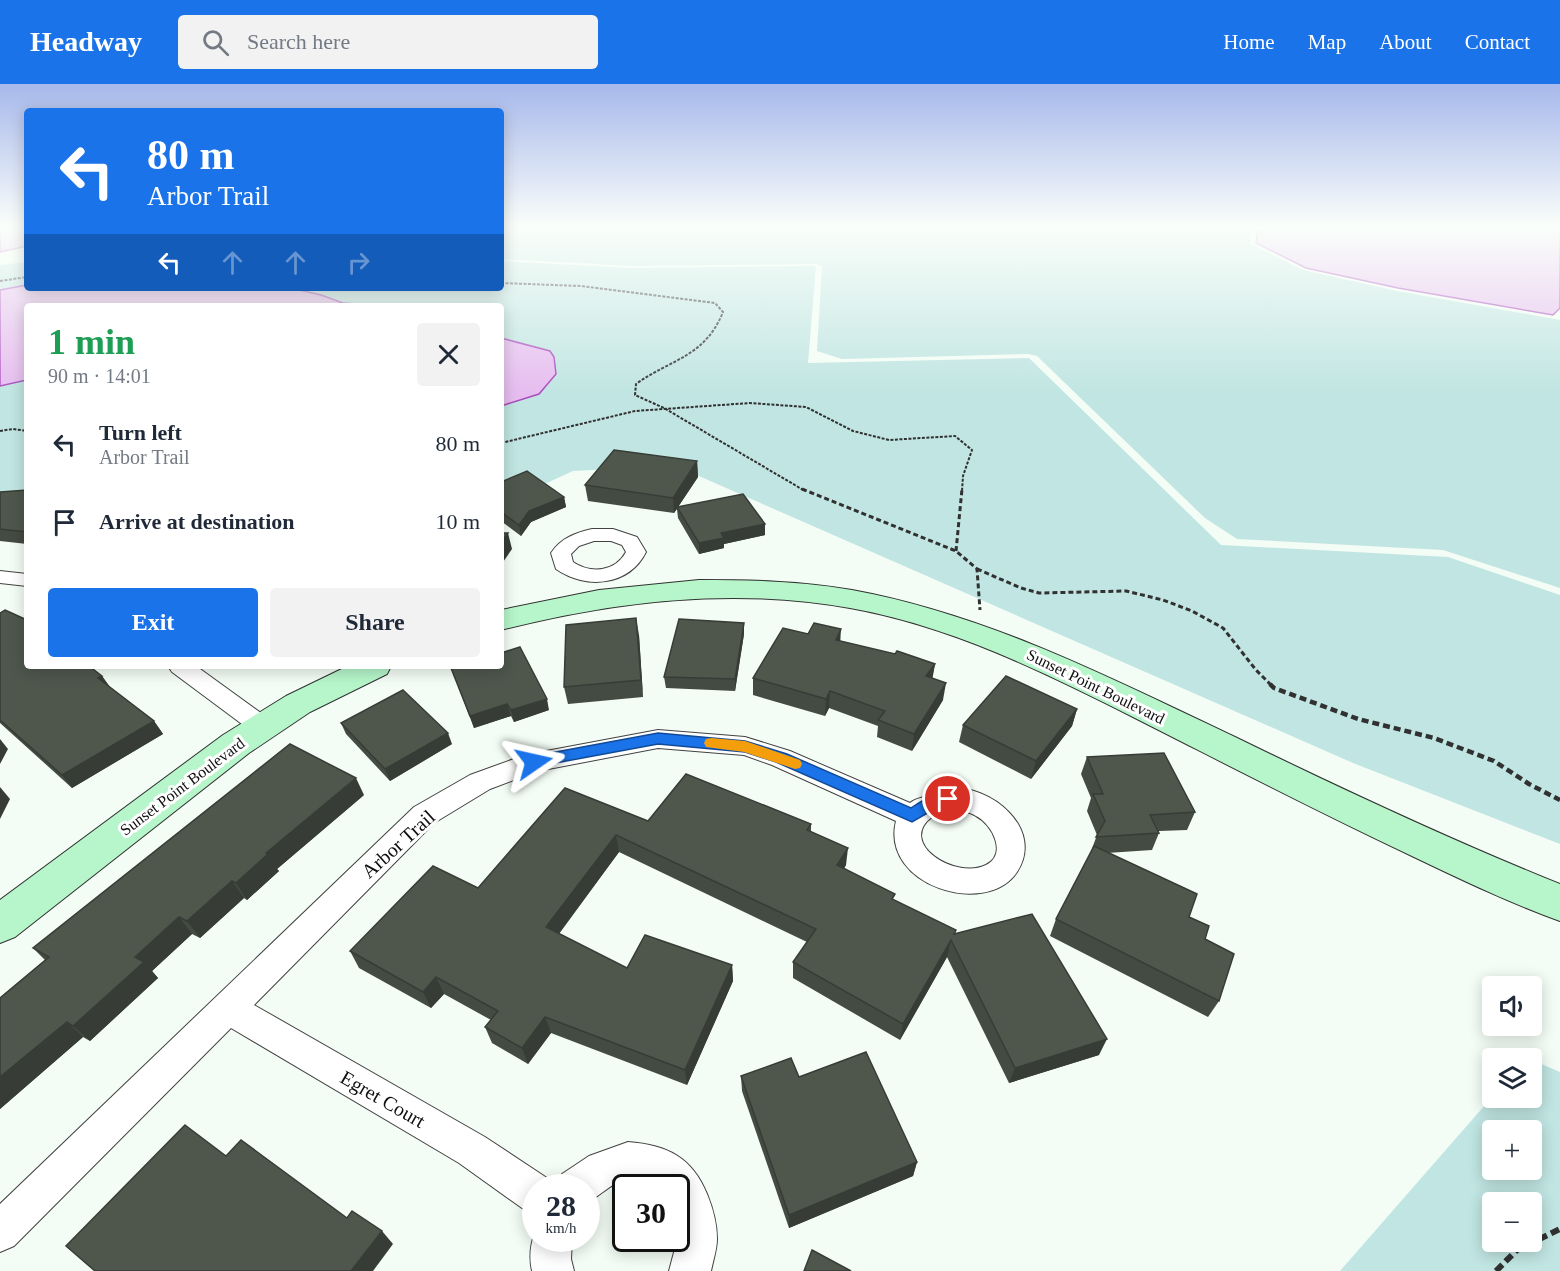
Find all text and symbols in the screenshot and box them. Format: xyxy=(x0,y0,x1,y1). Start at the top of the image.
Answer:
search box xyxy=(178,15,598,69)
text: Headway xyxy=(30,26,142,57)
icon: search xyxy=(199,26,232,59)
text: Search here xyxy=(247,29,350,54)
text: Home xyxy=(1223,30,1275,54)
text: Map xyxy=(1308,30,1346,54)
text: About xyxy=(1379,30,1432,54)
text: Contact xyxy=(1465,30,1530,54)
icon: left xyxy=(48,132,126,210)
text: 80 m xyxy=(147,132,235,178)
text: Arbor Trail xyxy=(147,181,269,211)
icon: left xyxy=(153,246,186,279)
icon: ahead xyxy=(216,246,249,279)
icon: ahead xyxy=(279,246,312,279)
icon: right xyxy=(342,246,375,279)
text: 1 min xyxy=(48,322,135,362)
button: close xyxy=(417,323,480,386)
text: 90 m · 14:01 xyxy=(48,365,151,387)
text: Turn left xyxy=(99,420,182,445)
icon: left xyxy=(48,428,81,461)
text: 80 m xyxy=(435,431,480,456)
text: Arbor Trail xyxy=(99,446,190,468)
icon: arrive xyxy=(48,506,81,539)
text: Arrive at destination xyxy=(99,509,295,534)
text: 10 m xyxy=(435,509,480,534)
button: Exit xyxy=(48,588,258,657)
button: Share xyxy=(270,588,480,657)
street label: Sunset Point Boulevard xyxy=(1024,646,1167,727)
position arrow xyxy=(502,730,566,794)
street label: Sunset Point Boulevard xyxy=(117,734,248,839)
pin xyxy=(922,773,973,824)
icon: arrive xyxy=(931,782,964,815)
street label: Arbor Trail xyxy=(357,805,439,882)
map controls xyxy=(1482,976,1542,1252)
button: sound xyxy=(1482,976,1542,1036)
button: layers xyxy=(1482,1048,1542,1108)
street label: Egret Court xyxy=(336,1066,430,1133)
button: + xyxy=(1482,1120,1542,1180)
speed limit sign: 30 xyxy=(612,1174,690,1252)
text: 28 xyxy=(546,1189,576,1222)
button: − xyxy=(1482,1192,1542,1252)
text: km/h xyxy=(546,1220,576,1236)

